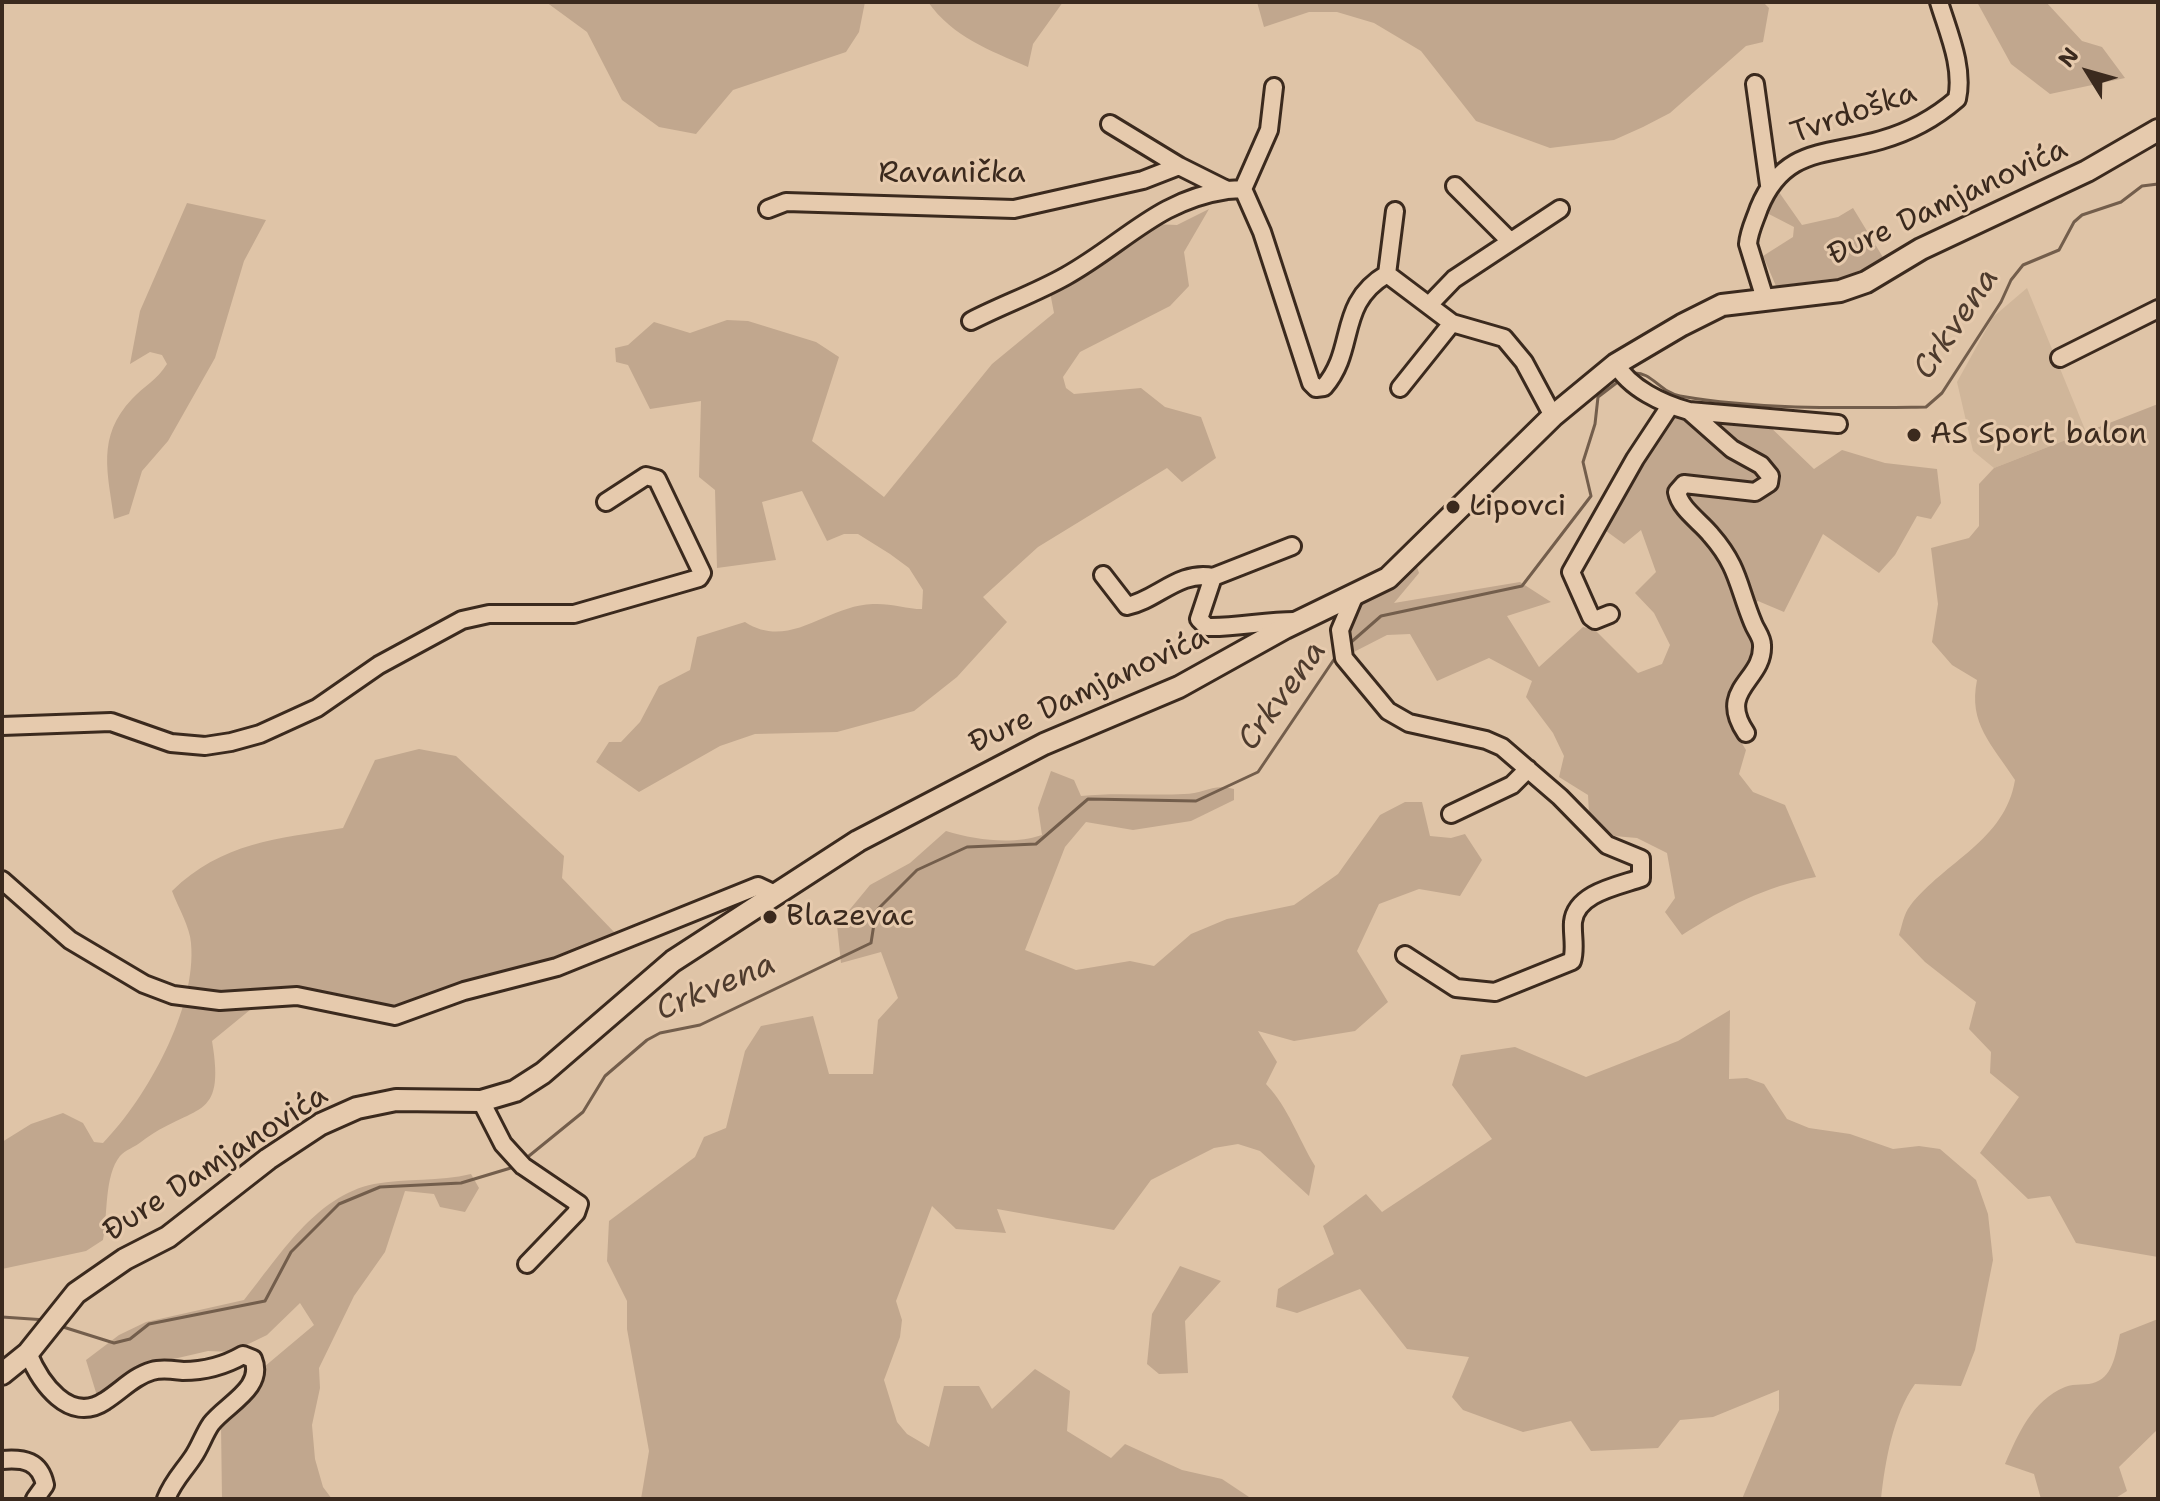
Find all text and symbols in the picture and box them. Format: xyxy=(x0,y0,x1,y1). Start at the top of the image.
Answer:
north arrow xyxy=(2048,32,2128,112)
text: N xyxy=(2052,42,2085,73)
street label: Tvrdoška xyxy=(1786,76,1922,152)
street label: Đure Damjanovića xyxy=(1822,132,2074,274)
street label: Ravanička xyxy=(878,156,1026,192)
water label: Crkvena xyxy=(1906,261,2008,387)
place label: AS Sport balon xyxy=(1930,417,2147,453)
marker: AS Sport balon xyxy=(1905,426,1923,444)
place label: Lipovci xyxy=(1469,489,1566,525)
marker: Lipovci xyxy=(1444,498,1462,516)
street label: Đure Damjanovića xyxy=(963,620,1215,762)
water label: Crkvena xyxy=(1230,634,1336,758)
place label: Blazevac xyxy=(786,899,915,935)
marker: Blazevac xyxy=(761,908,779,926)
water label: Crkvena xyxy=(651,946,781,1030)
street label: Đure Damjanovića xyxy=(97,1078,335,1250)

